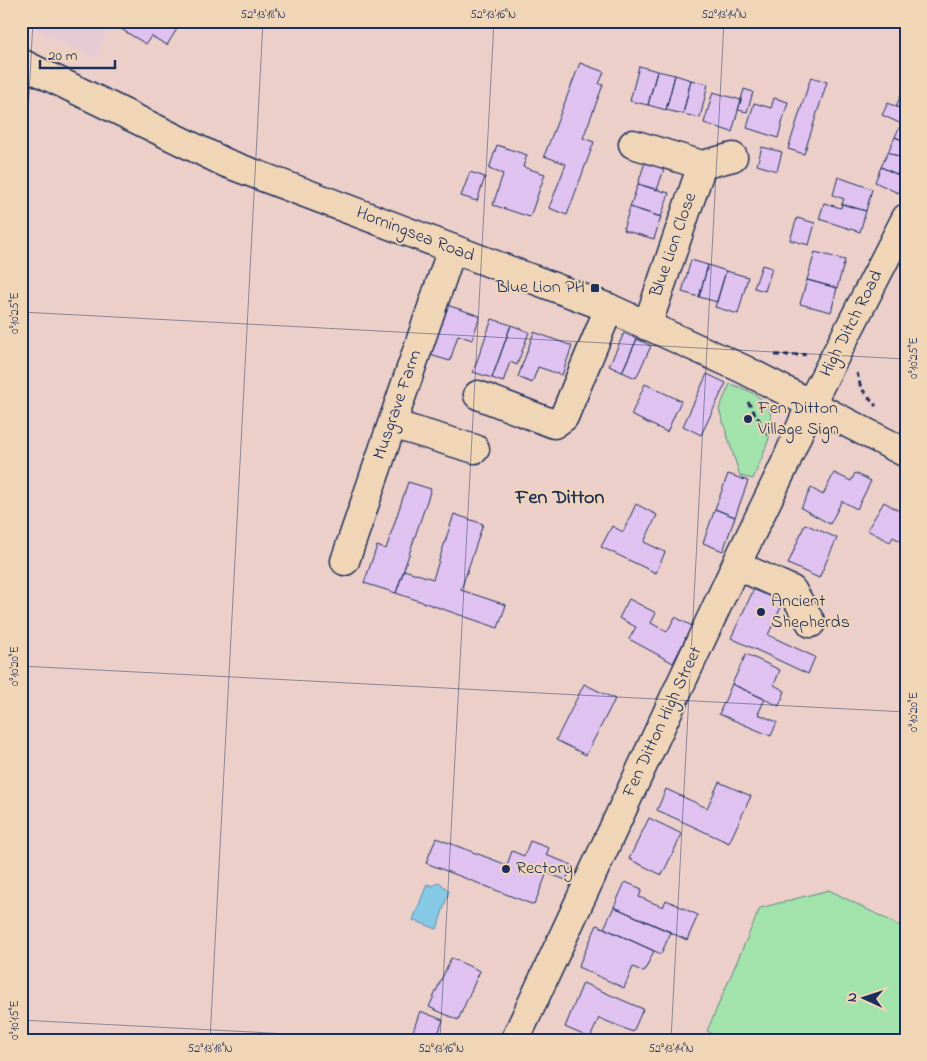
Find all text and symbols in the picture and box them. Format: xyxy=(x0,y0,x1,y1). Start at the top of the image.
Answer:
text: 52°13'18"N xyxy=(240,6,286,24)
text: 52°13'16"N xyxy=(470,6,516,24)
text: 52°13'14"N xyxy=(701,6,747,24)
scale bar xyxy=(40,38,115,70)
text: 20 m xyxy=(48,45,78,67)
street label: Blue Lion Close xyxy=(644,188,704,302)
street label: Horningsea Road xyxy=(352,200,478,270)
street label: High Ditch Road xyxy=(814,266,891,382)
place label: Blue Lion PH xyxy=(495,275,585,301)
marker: Blue Lion PH xyxy=(589,282,601,294)
text: 0°10'25"E xyxy=(6,292,24,334)
text: 0°10'25"E xyxy=(905,337,923,379)
street label: Musgrave Farm xyxy=(367,347,430,464)
place label: Fen Ditton Village Sign xyxy=(757,396,839,444)
marker: Fen Ditton Village Sign xyxy=(742,413,754,425)
district label: Fen Ditton xyxy=(515,484,605,513)
place label: Ancient Shepherds xyxy=(771,589,850,636)
marker: Ancient Shepherds xyxy=(755,606,767,618)
street label: Fen Ditton High Street xyxy=(616,642,710,803)
text: 0°10'20"E xyxy=(6,646,24,686)
text: 0°10'20"E xyxy=(905,692,923,732)
place label: Rectory xyxy=(516,856,573,882)
marker: Rectory xyxy=(500,863,512,875)
north arrow xyxy=(840,974,890,1024)
text: N xyxy=(842,992,863,1003)
text: 0°10'15"E xyxy=(6,1000,24,1040)
text: 52°13'18"N xyxy=(187,1040,233,1058)
text: 52°13'16"N xyxy=(418,1040,464,1058)
text: 52°13'14"N xyxy=(648,1040,694,1058)

